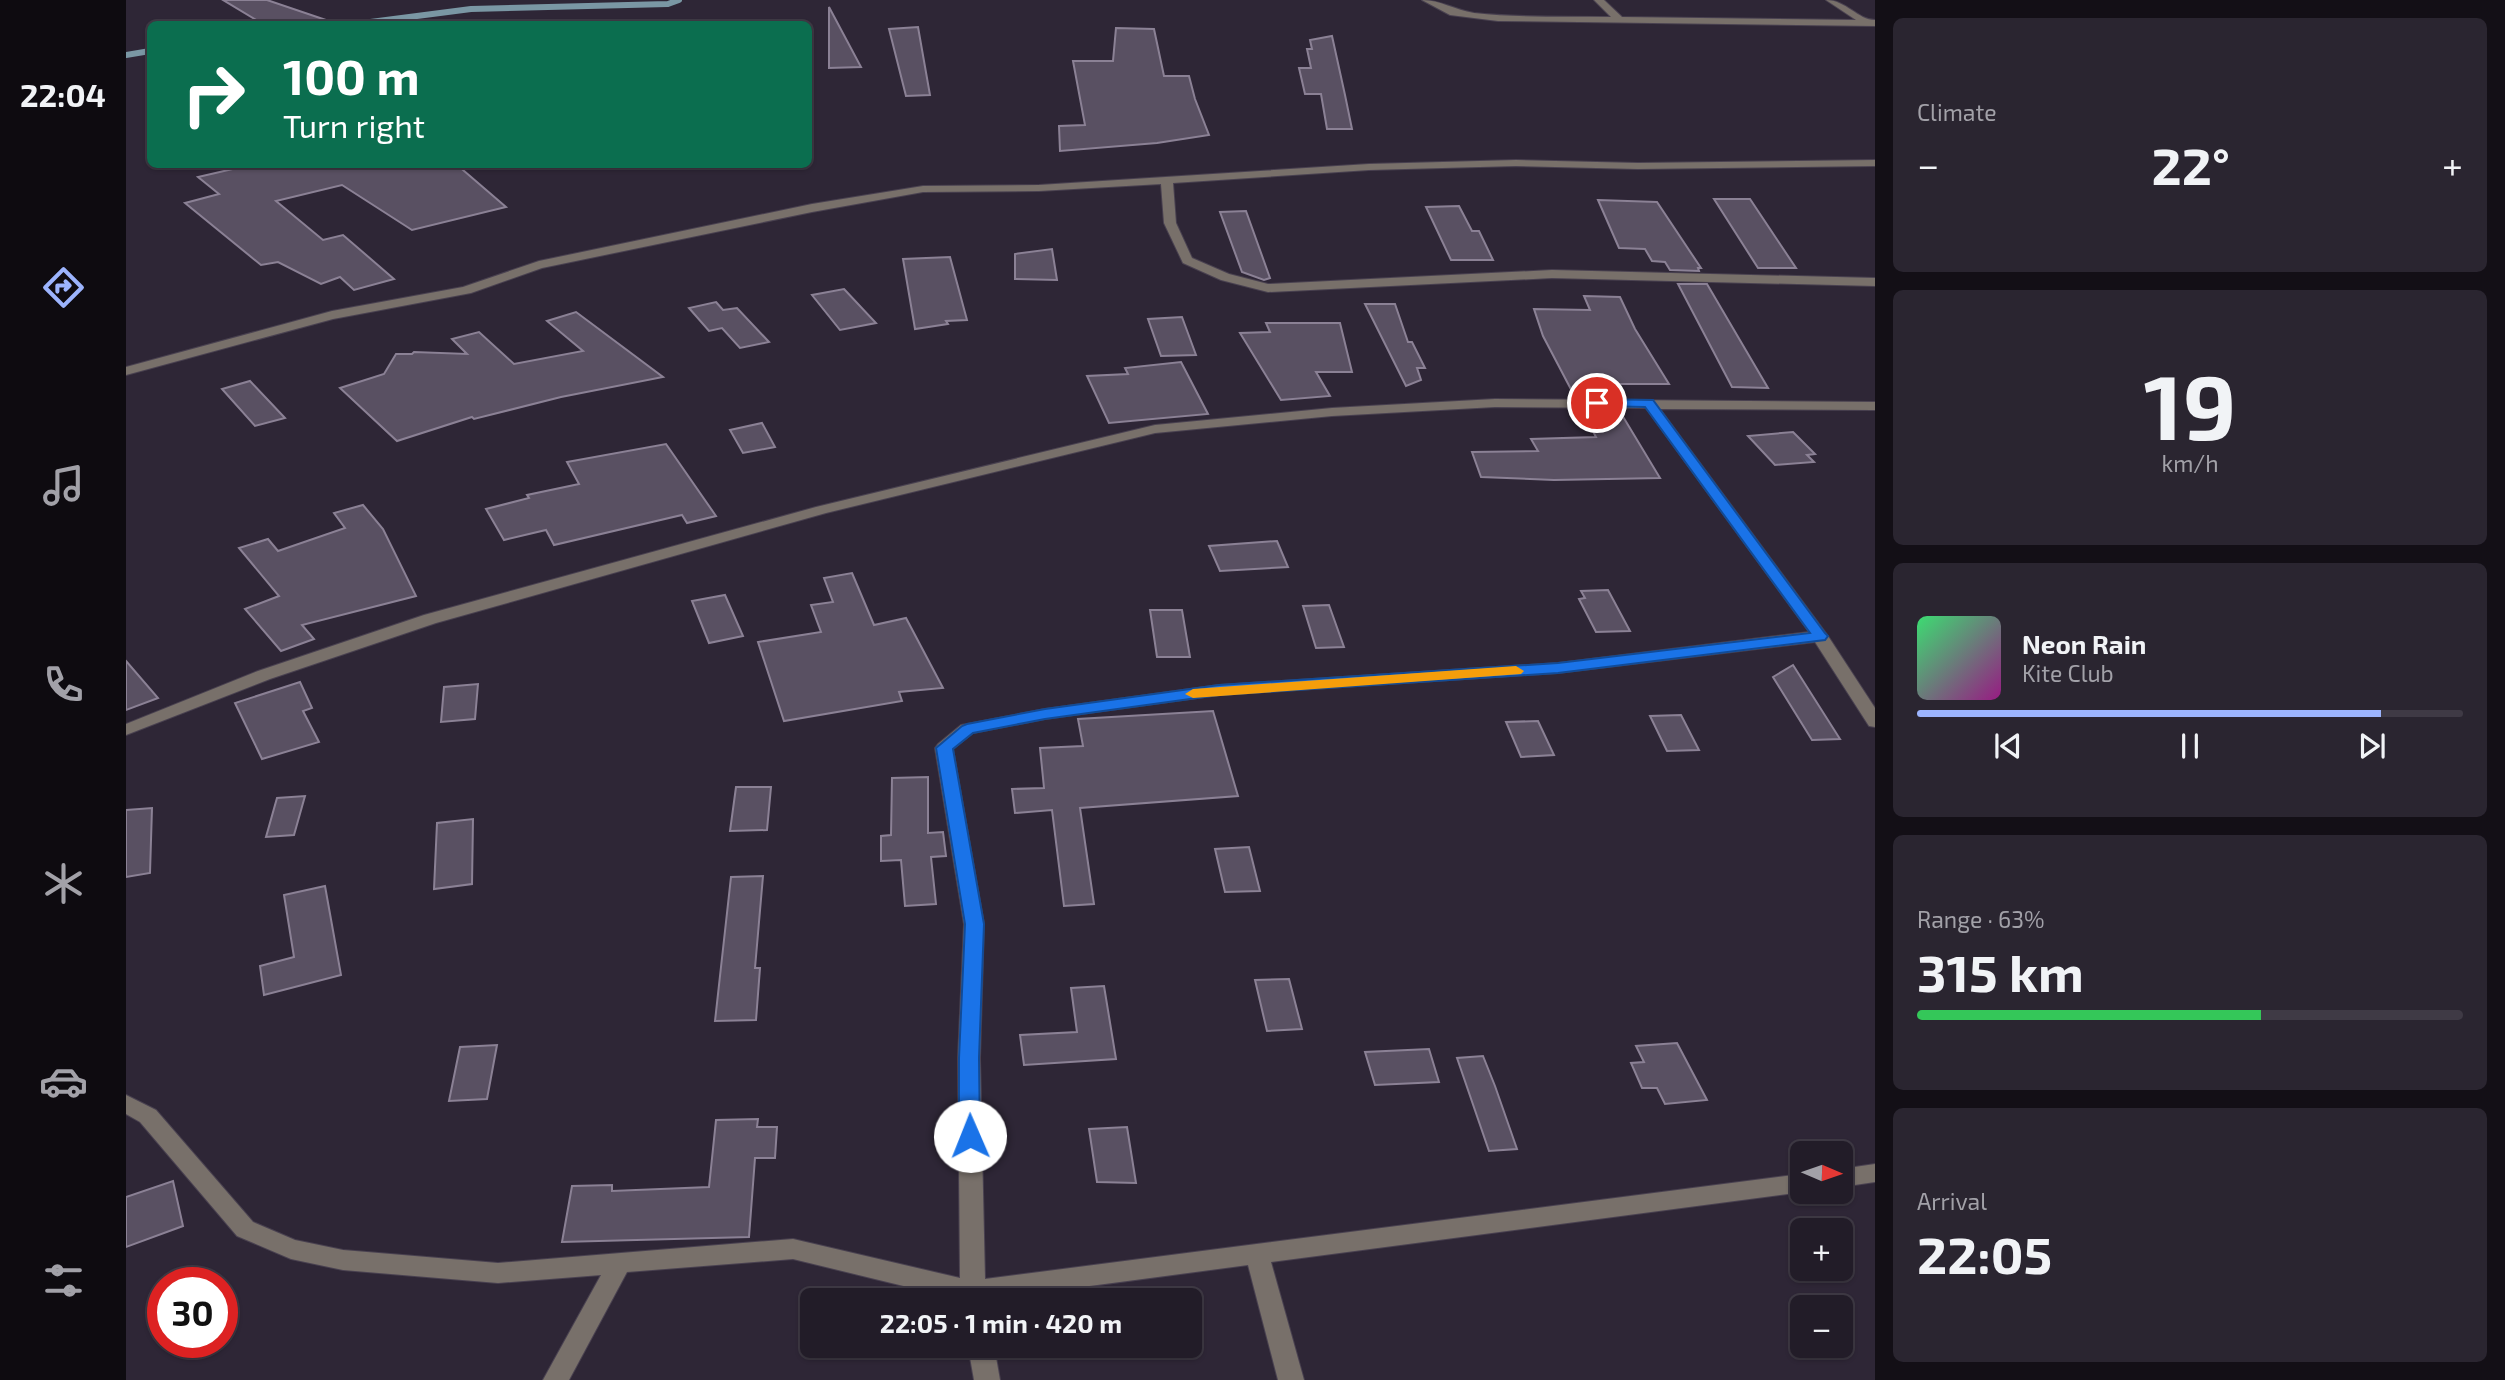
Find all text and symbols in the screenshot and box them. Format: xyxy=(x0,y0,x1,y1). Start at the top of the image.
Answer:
text: 100 m xyxy=(283,46,420,105)
icon: right xyxy=(168,49,259,140)
text: 22:04 xyxy=(20,75,106,113)
text: Climate xyxy=(1917,98,1997,126)
text: Turn right xyxy=(283,106,425,144)
text: 22° xyxy=(2151,133,2230,195)
text: − xyxy=(1917,141,1939,187)
text: + xyxy=(2442,141,2463,187)
icon: directions xyxy=(39,263,88,312)
text: 19 xyxy=(2143,349,2237,458)
pin xyxy=(1567,373,1627,433)
icon: arrive xyxy=(1578,384,1616,422)
text: km/h xyxy=(2161,449,2219,477)
icon: music xyxy=(39,461,88,510)
text: Neon Rain xyxy=(2022,628,2146,659)
text: Kite Club xyxy=(2022,659,2114,687)
icon: phone xyxy=(39,660,88,709)
icon: previous xyxy=(1989,727,2027,765)
icon: pause xyxy=(2171,727,2209,765)
icon: next xyxy=(2353,727,2391,765)
icon: climate xyxy=(39,859,88,908)
text: Range · 63% xyxy=(1917,905,2045,933)
text: 315 km xyxy=(1917,940,2084,1002)
icon: car xyxy=(39,1057,88,1106)
position arrow xyxy=(933,1099,1007,1173)
north arrow xyxy=(1790,1141,1853,1204)
map controls xyxy=(1790,1141,1853,1358)
text: Arrival xyxy=(1917,1187,1987,1215)
button: + xyxy=(1790,1218,1853,1281)
text: 22:05 xyxy=(1917,1222,2052,1284)
icon: filters xyxy=(39,1256,88,1305)
speed limit sign: 30 xyxy=(147,1267,238,1358)
button: − xyxy=(1790,1295,1853,1358)
text: 22:05 · 1 min · 420 m xyxy=(880,1307,1122,1338)

